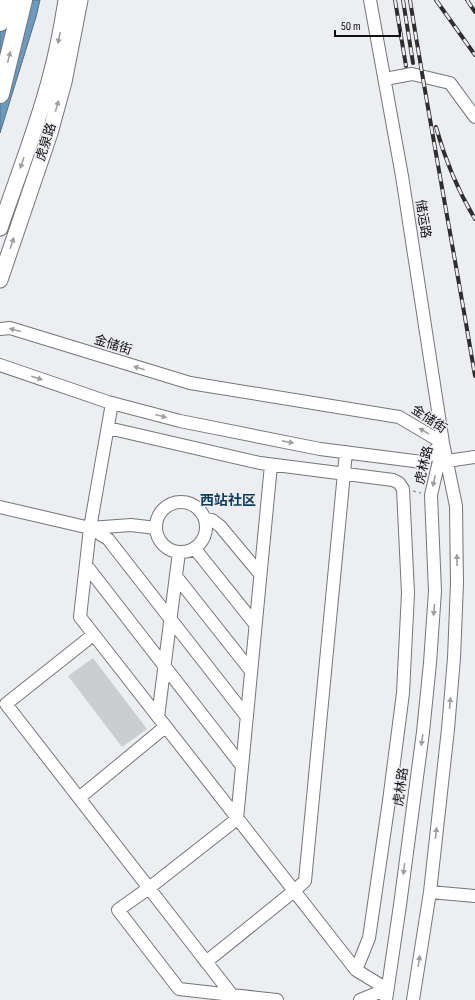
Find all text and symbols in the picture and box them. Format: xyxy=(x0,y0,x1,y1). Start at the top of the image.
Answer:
scale bar xyxy=(335,12,400,38)
text: 50 m xyxy=(341,19,361,34)
one-way arrow xyxy=(56,32,62,44)
one-way arrow xyxy=(7,50,13,63)
one-way arrow xyxy=(54,100,60,112)
street label: 虎泉路 xyxy=(32,121,60,163)
one-way arrow xyxy=(19,157,25,169)
street label: 储运路 xyxy=(412,198,434,240)
one-way arrow xyxy=(10,237,16,249)
one-way arrow xyxy=(9,327,21,333)
street label: 金储街 xyxy=(92,332,134,358)
one-way arrow xyxy=(133,365,145,371)
one-way arrow xyxy=(31,375,43,381)
street label: 金储街 xyxy=(408,401,450,437)
one-way arrow xyxy=(155,413,167,419)
one-way arrow xyxy=(418,428,430,435)
one-way arrow xyxy=(282,440,295,446)
street label: 虎林路 xyxy=(412,444,436,486)
one-way arrow xyxy=(431,475,437,487)
district label: 西站社区 xyxy=(200,492,256,509)
one-way arrow xyxy=(454,553,460,566)
one-way arrow xyxy=(430,604,437,616)
one-way arrow xyxy=(447,697,454,710)
one-way arrow xyxy=(419,734,425,746)
street label: 虎林路 xyxy=(390,767,412,807)
one-way arrow xyxy=(433,827,439,839)
one-way arrow xyxy=(401,863,408,875)
one-way arrow xyxy=(416,955,422,968)

